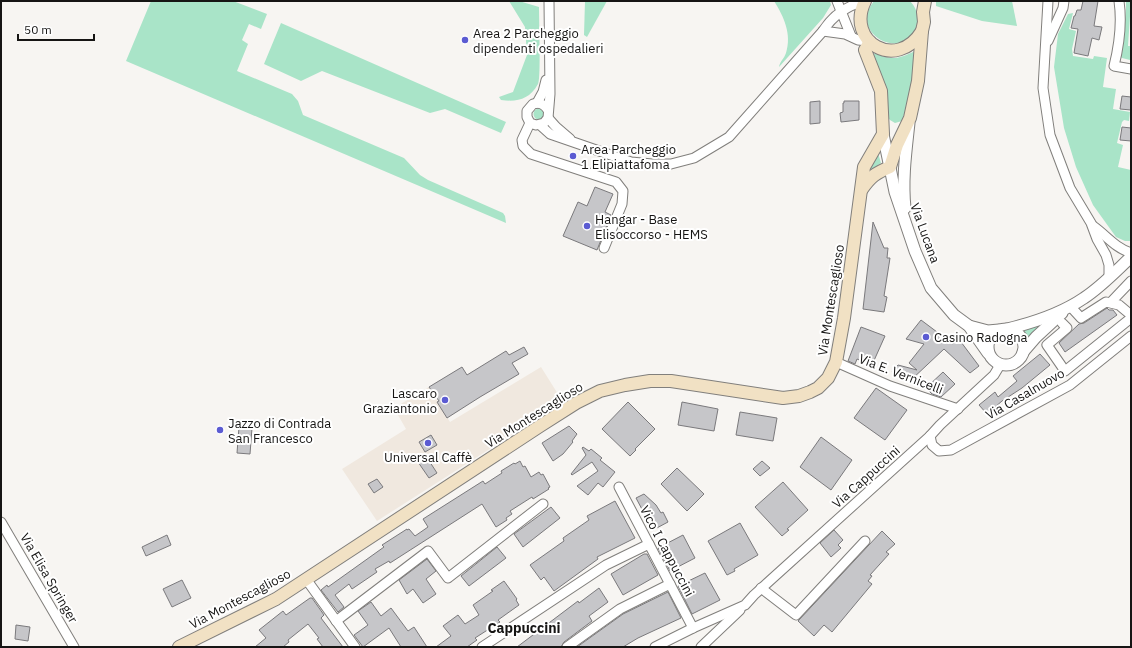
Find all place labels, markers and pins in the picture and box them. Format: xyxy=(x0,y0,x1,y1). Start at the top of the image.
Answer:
place label: Area 2 Parcheggio dipendenti ospedalieri xyxy=(473,25,604,57)
marker: Area 2 Parcheggio dipendenti ospedalieri xyxy=(460,35,470,45)
place label: Area Parcheggio 1 Elipiattafoma xyxy=(581,141,676,173)
marker: Area Parcheggio 1 Elipiattafoma xyxy=(568,151,578,161)
place label: Hangar - Base Elisoccorso - HEMS xyxy=(595,211,708,243)
marker: Hangar - Base Elisoccorso - HEMS xyxy=(582,221,592,231)
place label: Casino Radogna xyxy=(934,329,1028,346)
marker: Casino Radogna xyxy=(921,332,931,342)
place label: Lascaro Graziantonio xyxy=(363,385,437,417)
marker: Lascaro Graziantonio xyxy=(440,395,450,405)
place label: Jazzo di Contrada San Francesco xyxy=(228,415,331,447)
marker: Jazzo di Contrada San Francesco xyxy=(215,425,225,435)
marker: Universal Caffè xyxy=(423,438,433,448)
place label: Universal Caffè xyxy=(384,449,472,466)

